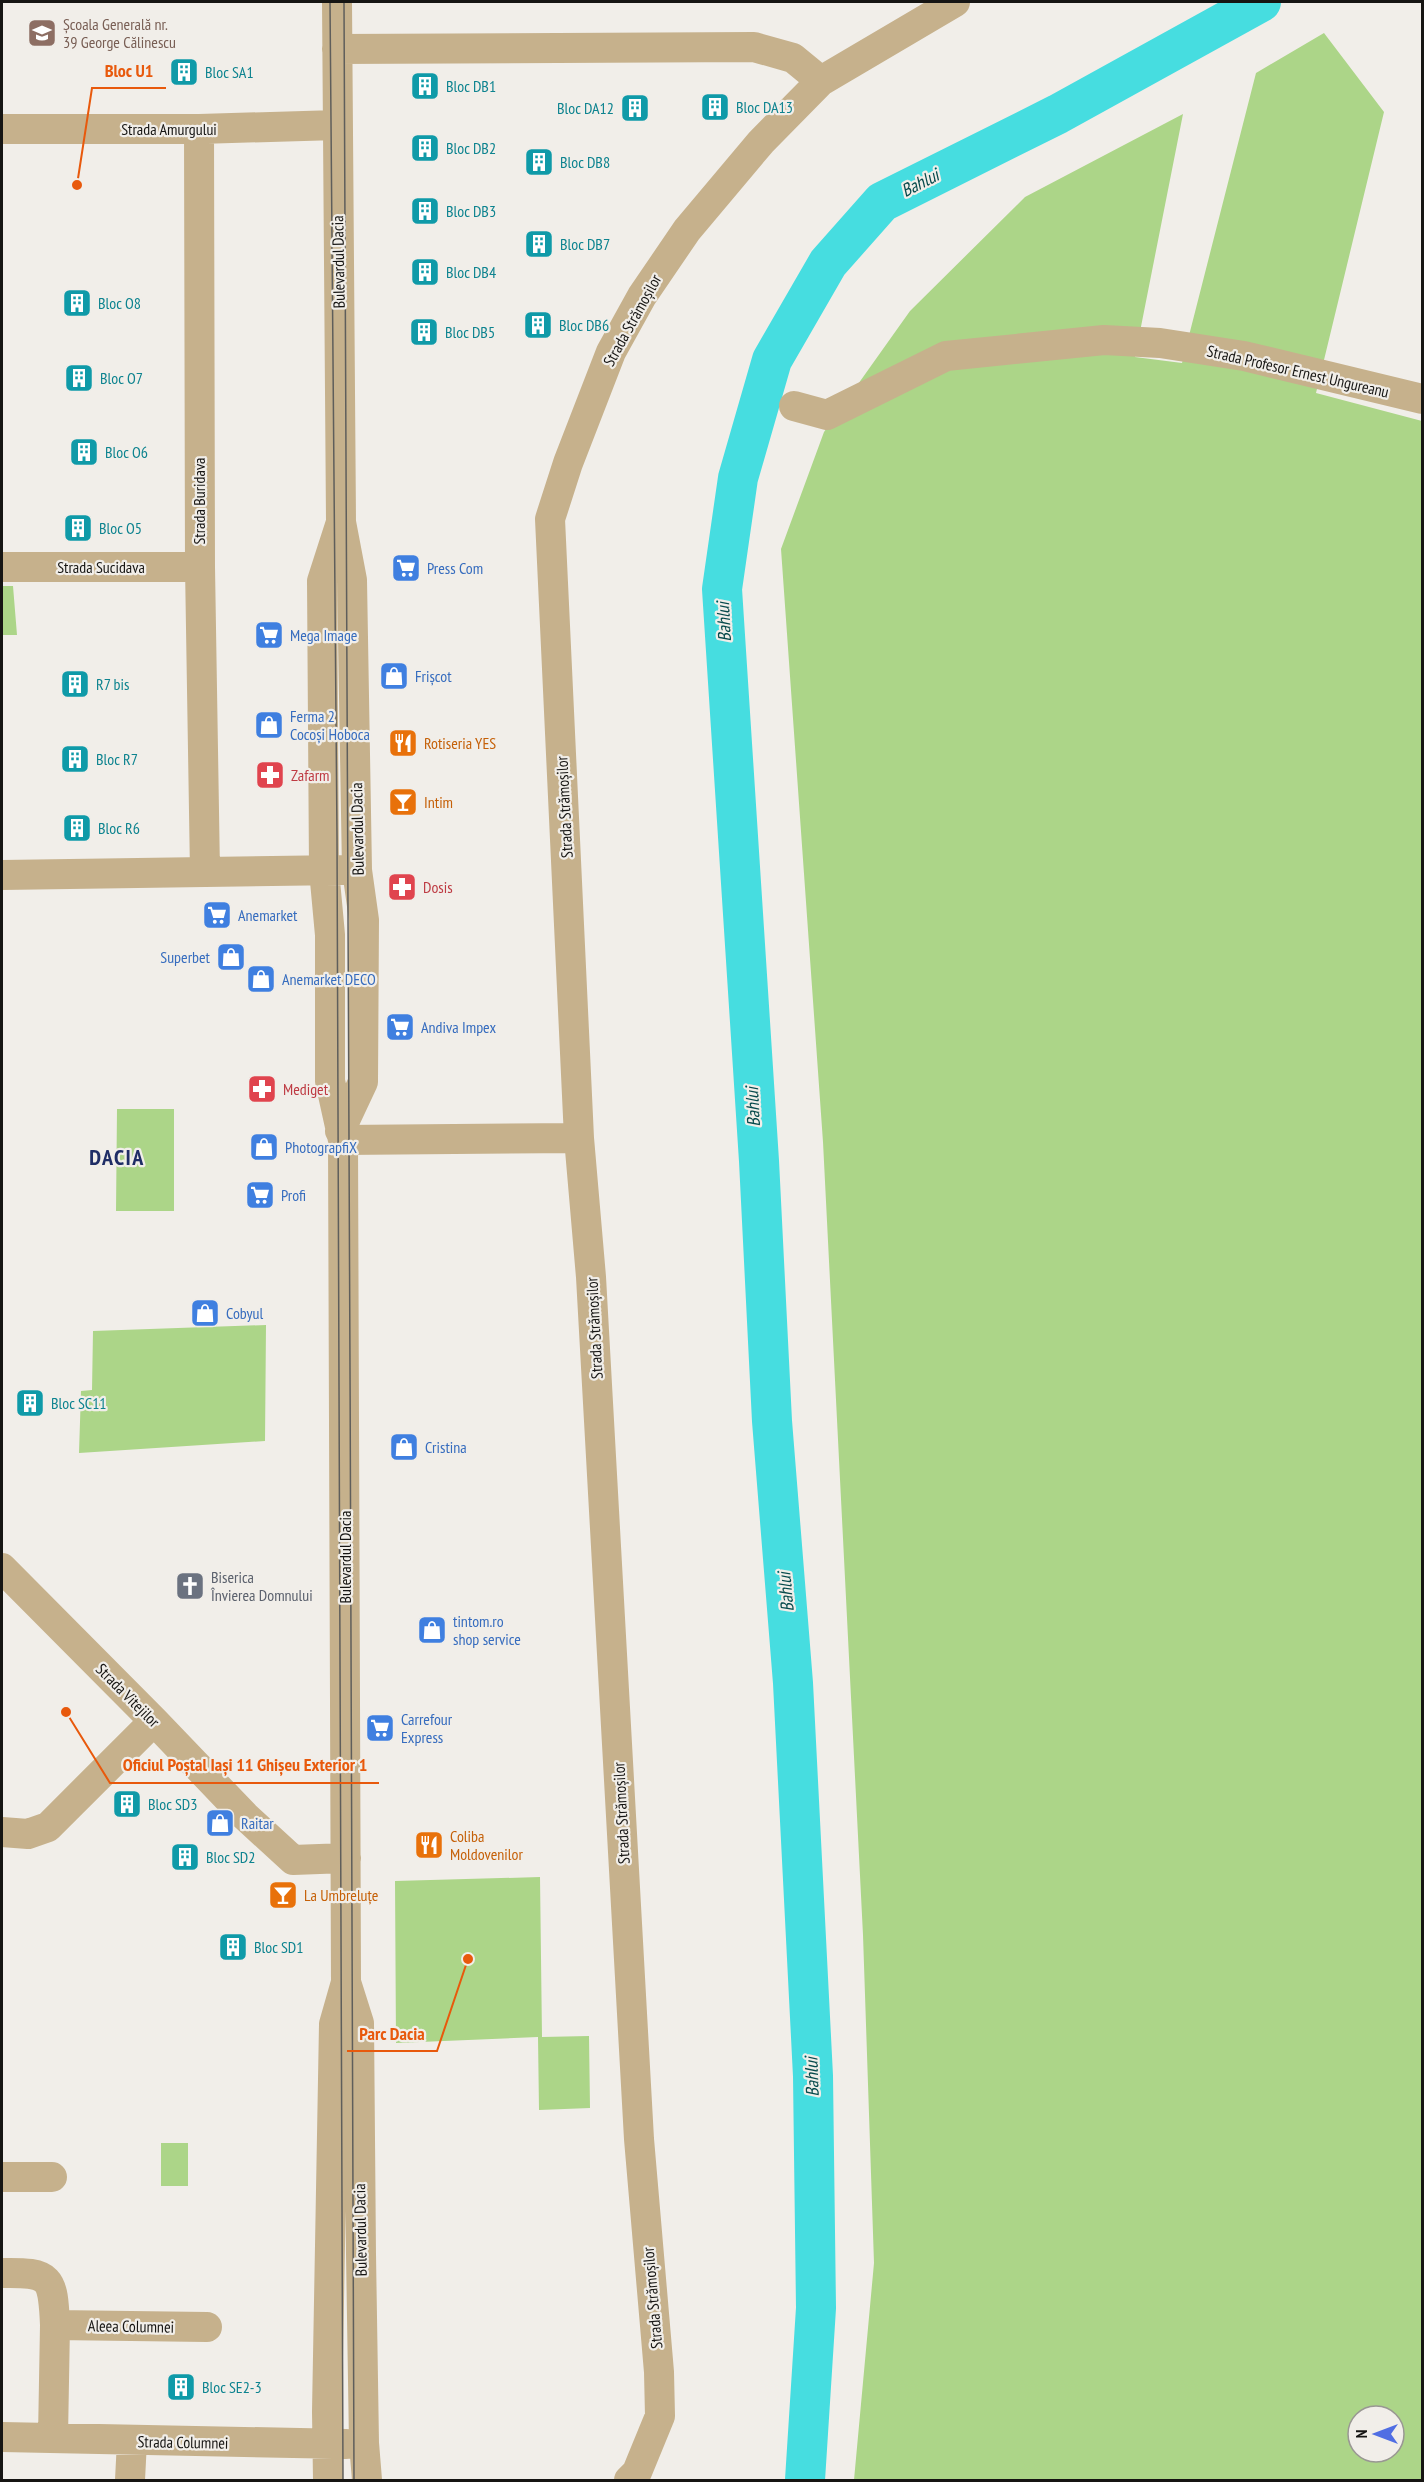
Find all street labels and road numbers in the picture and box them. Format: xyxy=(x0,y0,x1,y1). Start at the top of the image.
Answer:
street label: Strada Amurgului xyxy=(121,119,217,139)
street label: Bulevardul Dacia xyxy=(327,215,349,309)
street label: Strada Strămoșilor xyxy=(599,270,666,369)
street label: Strada Profesor Ernest Ungureanu xyxy=(1205,340,1391,402)
street label: Strada Buridava xyxy=(189,457,209,545)
street label: Strada Sucidava xyxy=(57,557,145,577)
street label: Strada Strămoșilor xyxy=(551,755,577,858)
street label: Bulevardul Dacia xyxy=(346,782,368,876)
street label: Strada Strămoșilor xyxy=(581,1276,607,1379)
street label: Bulevardul Dacia xyxy=(335,1511,355,1603)
street label: Strada Vitejilor xyxy=(92,1659,165,1732)
street label: Strada Strămoșilor xyxy=(608,1761,634,1864)
street label: Bulevardul Dacia xyxy=(349,2183,371,2277)
street label: Strada Strămoșilor xyxy=(638,2246,666,2350)
street label: Aleea Columnei xyxy=(88,2315,174,2337)
street label: Strada Columnei xyxy=(137,2431,229,2453)

